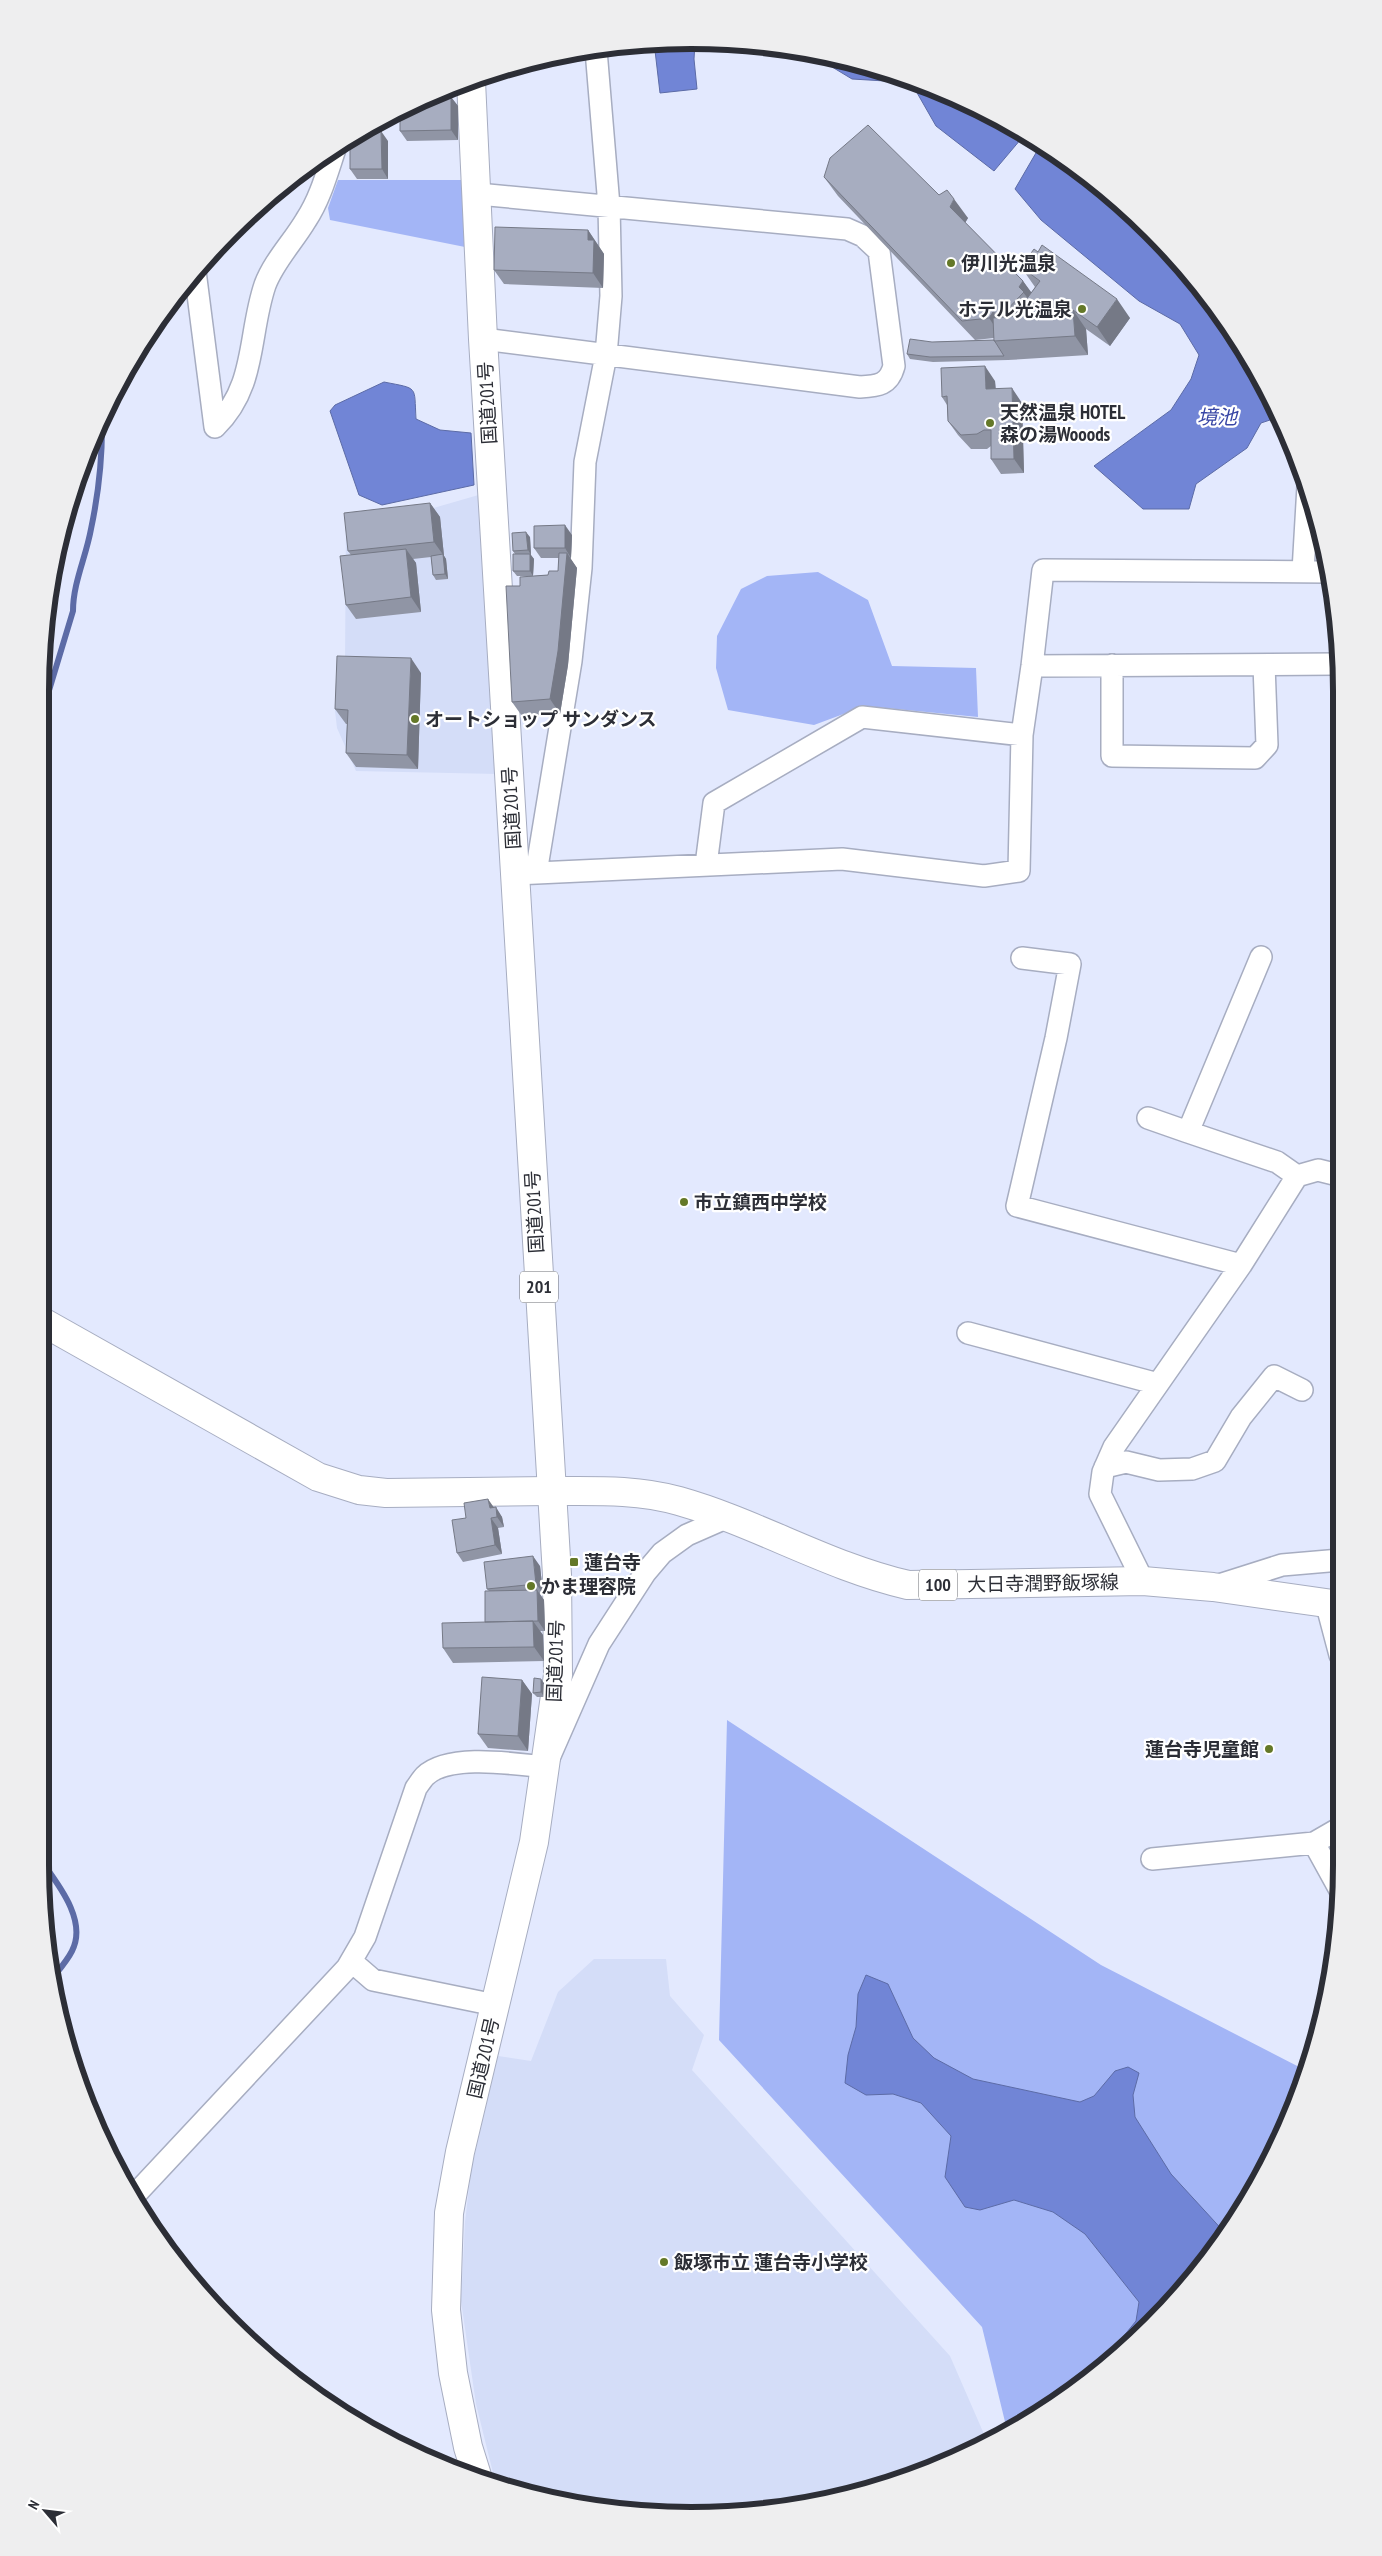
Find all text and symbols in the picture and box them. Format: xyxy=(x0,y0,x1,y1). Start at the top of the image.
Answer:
place label: 伊川光温泉 xyxy=(961,251,1056,275)
marker: 伊川光温泉 xyxy=(945,257,957,269)
place label: ホテル光温泉 xyxy=(958,297,1072,321)
marker: ホテル光温泉 xyxy=(1076,303,1088,315)
street label: 国道201号 xyxy=(473,361,501,445)
place label: 天然温泉 HOTEL 森の湯Wooods xyxy=(1000,400,1125,446)
water label: 境池 xyxy=(1197,404,1239,430)
marker: 天然温泉 HOTEL 森の湯Wooods xyxy=(984,417,996,429)
place label: オートショップ サンダンス xyxy=(425,707,657,731)
marker: オートショップ サンダンス xyxy=(409,713,421,725)
street label: 国道201号 xyxy=(497,766,525,850)
street label: 国道201号 xyxy=(520,1170,548,1254)
place label: 市立鎮西中学校 xyxy=(694,1190,827,1214)
marker: 市立鎮西中学校 xyxy=(678,1196,690,1208)
road number: 201 xyxy=(520,1272,558,1302)
place label: 蓮台寺 xyxy=(584,1550,641,1574)
marker: 蓮台寺 xyxy=(568,1556,580,1568)
road number: 100 xyxy=(919,1570,957,1600)
street label: 大日寺潤野飯塚線 xyxy=(967,1570,1119,1596)
place label: かま理容院 xyxy=(541,1574,636,1598)
marker: かま理容院 xyxy=(525,1580,537,1592)
street label: 国道201号 xyxy=(542,1619,568,1703)
place label: 蓮台寺児童館 xyxy=(1145,1737,1259,1761)
marker: 蓮台寺児童館 xyxy=(1263,1743,1275,1755)
street label: 国道201号 xyxy=(462,2015,504,2101)
place label: 飯塚市立 蓮台寺小学校 xyxy=(674,2250,868,2274)
marker: 飯塚市立 蓮台寺小学校 xyxy=(658,2256,670,2268)
north arrow xyxy=(20,2486,70,2536)
text: N xyxy=(24,2497,43,2512)

